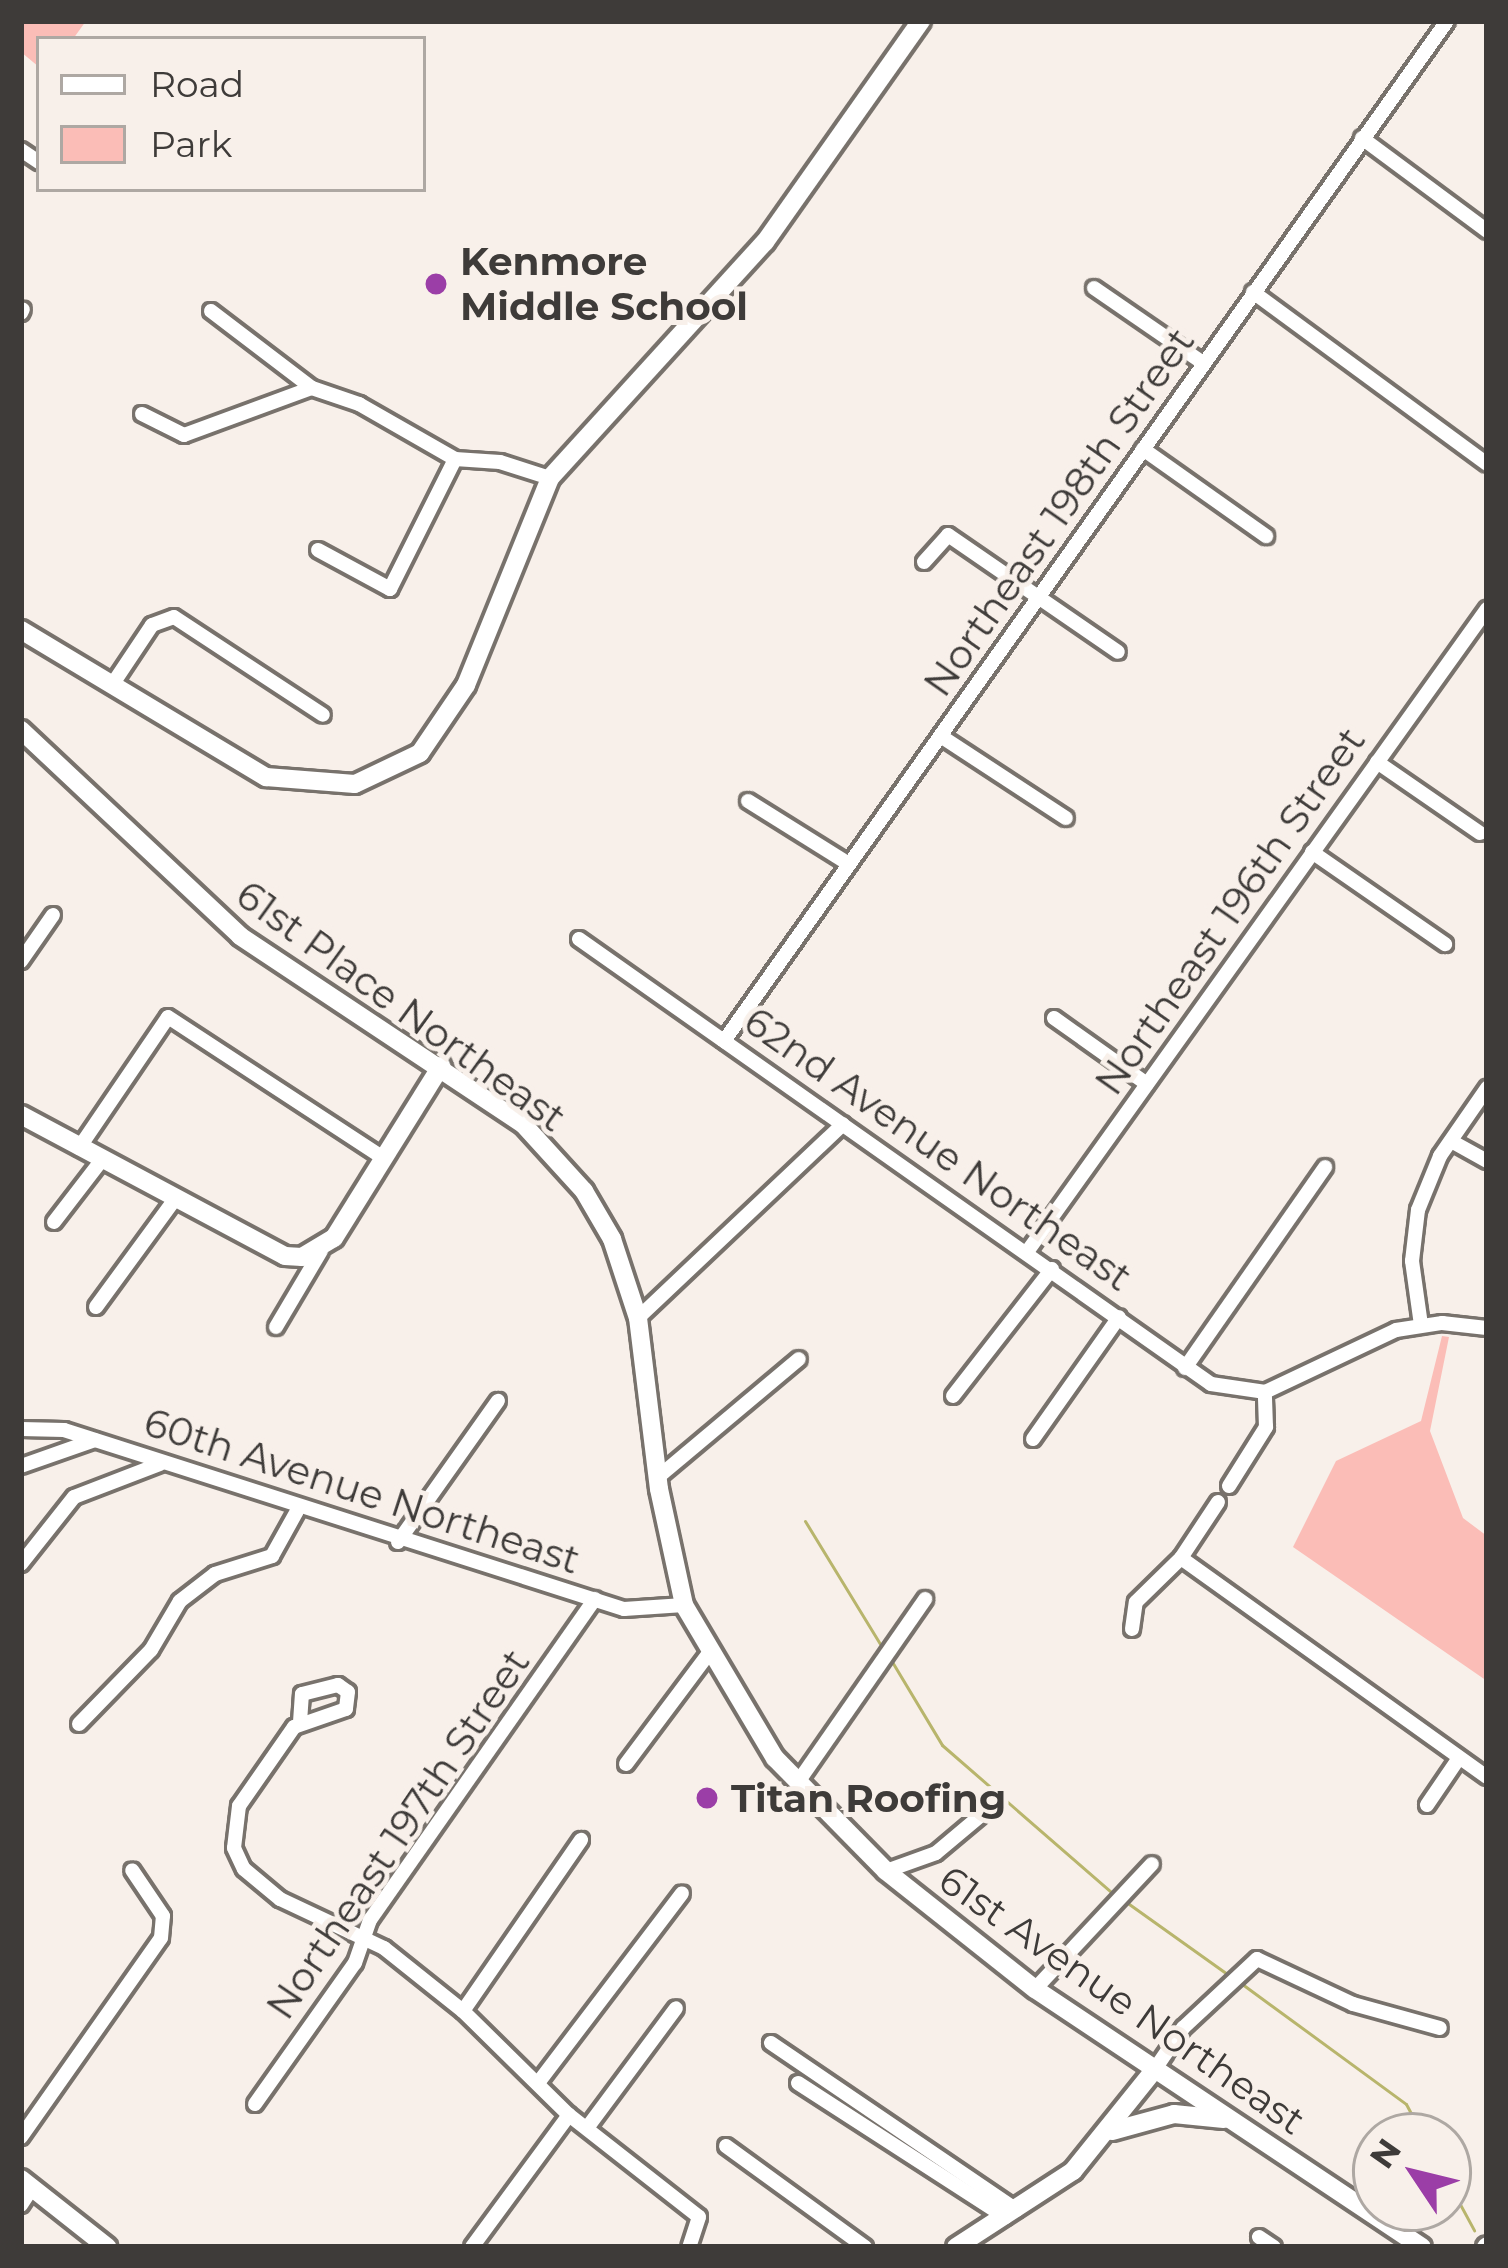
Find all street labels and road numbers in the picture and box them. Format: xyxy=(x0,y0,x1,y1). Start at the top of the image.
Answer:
street label: Northeast 198th Street xyxy=(914,319,1204,705)
street label: Northeast 196th Street xyxy=(1085,718,1375,1104)
street label: 61st Place Northeast xyxy=(227,871,575,1141)
street label: 62nd Avenue Northeast xyxy=(735,997,1141,1301)
street label: 60th Avenue Northeast xyxy=(138,1398,586,1584)
street label: Northeast 197th Street xyxy=(257,1640,539,2028)
street label: 61st Avenue Northeast xyxy=(930,1856,1314,2144)

